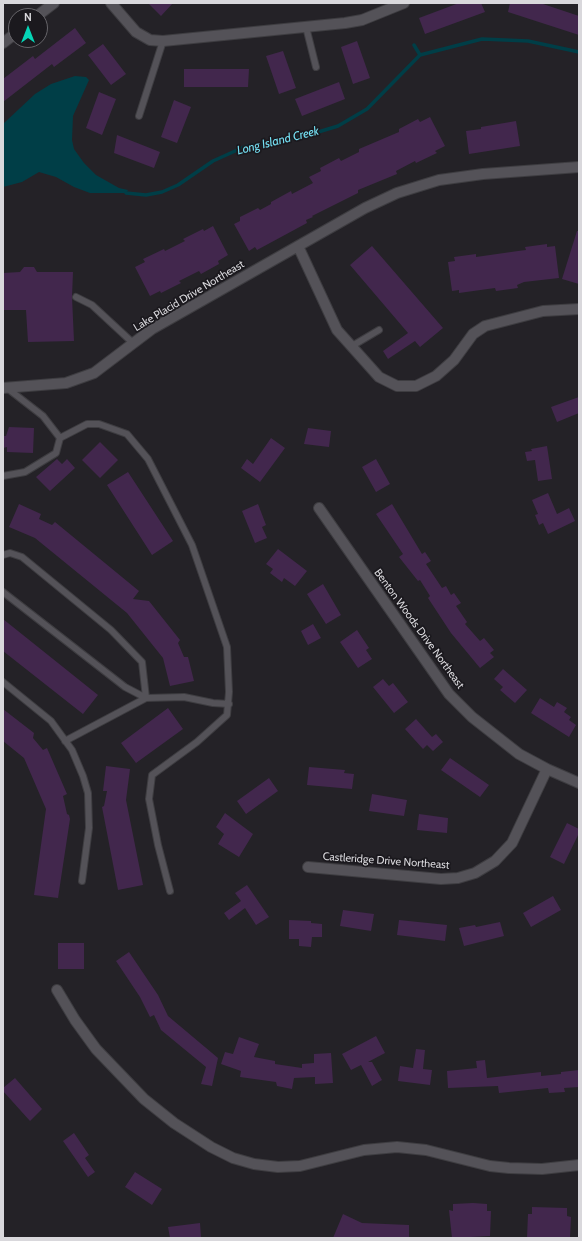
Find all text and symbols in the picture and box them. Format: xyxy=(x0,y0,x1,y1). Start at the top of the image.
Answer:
north arrow xyxy=(8,8,48,48)
text: N xyxy=(24,10,32,24)
water label: Long Island Creek xyxy=(236,124,320,158)
street label: Lake Placid Drive Northeast xyxy=(131,258,247,334)
street label: Benton Woods Drive Northeast xyxy=(371,567,467,691)
street label: Castleridge Drive Northeast xyxy=(322,850,450,872)

